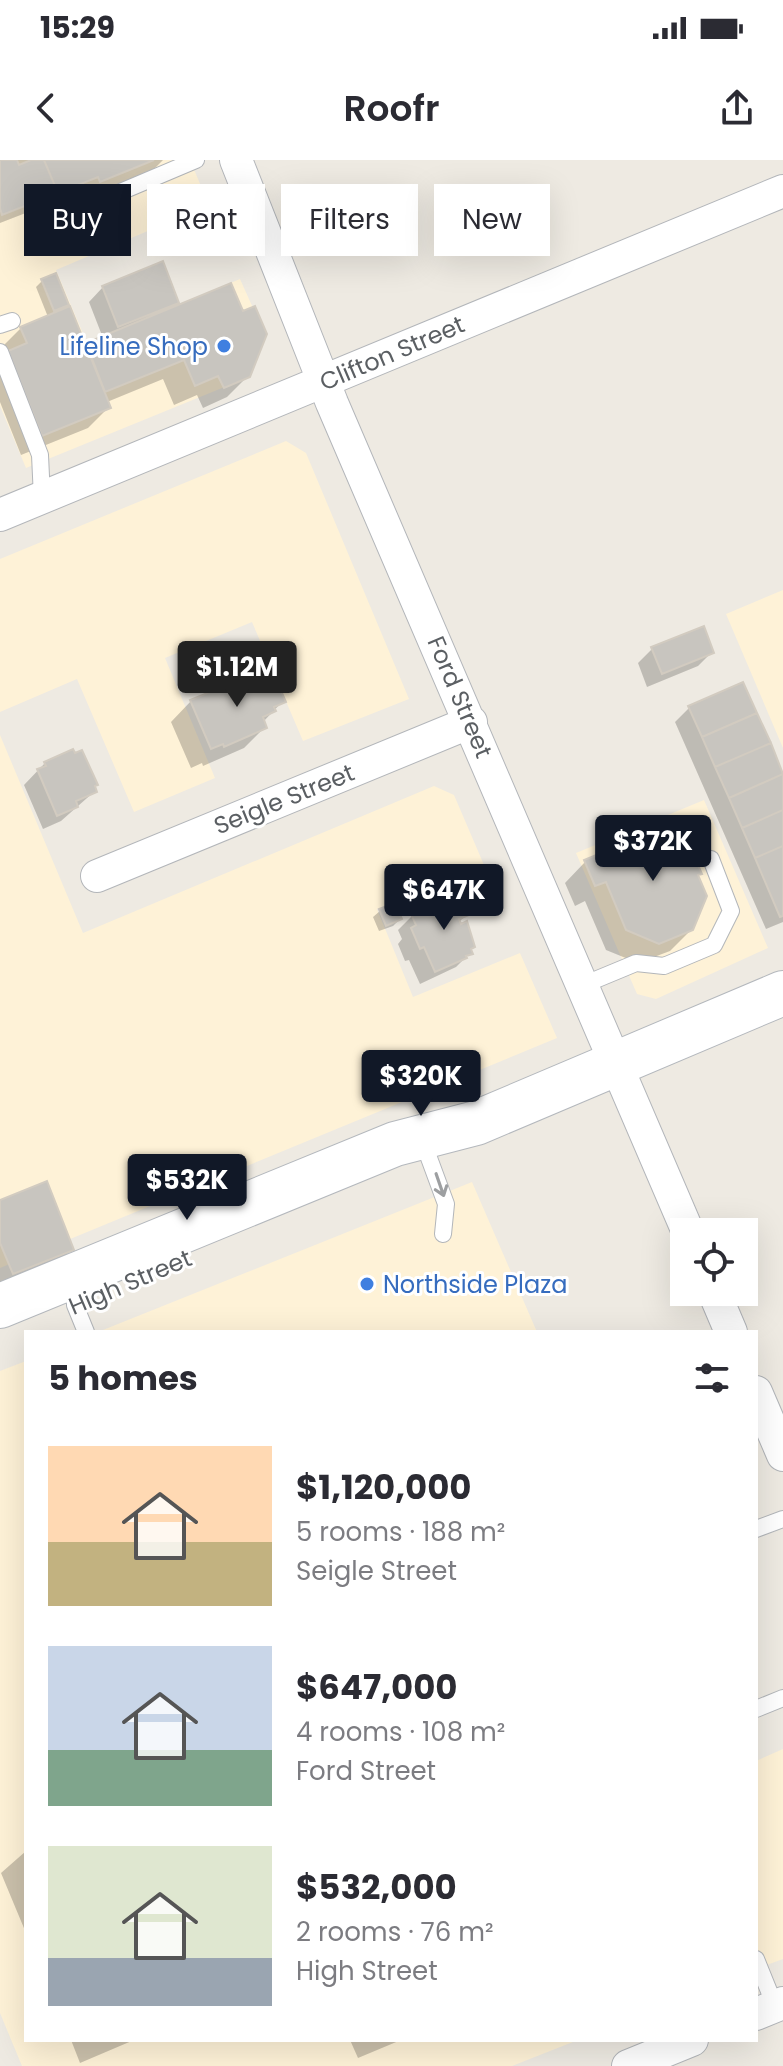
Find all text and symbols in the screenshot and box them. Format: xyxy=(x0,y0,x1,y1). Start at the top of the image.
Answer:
text: 15:29 xyxy=(40,6,115,49)
text: Roofr xyxy=(344,83,439,134)
icon: back xyxy=(24,86,68,130)
icon: share xyxy=(715,86,759,130)
chip: Buy xyxy=(24,184,131,256)
chip: Rent xyxy=(147,184,265,256)
chip: Filters xyxy=(281,184,418,256)
chip: New xyxy=(434,184,550,256)
street label: Clifton Street xyxy=(315,308,469,398)
place label: Lifeline Shop xyxy=(59,330,208,363)
marker: Lifeline Shop xyxy=(215,337,233,355)
street label: Ford Street xyxy=(420,631,500,763)
pin: $1.12M xyxy=(172,641,302,709)
text: $1.12M xyxy=(196,649,278,685)
street label: Seigle Street xyxy=(209,756,359,842)
pin: $372K xyxy=(597,815,709,883)
text: $372K xyxy=(613,823,693,859)
pin: $647K xyxy=(388,864,500,932)
text: $647K xyxy=(402,872,486,908)
pin: $320K xyxy=(365,1050,477,1118)
text: $320K xyxy=(380,1058,462,1094)
pin: $532K xyxy=(131,1154,243,1222)
text: $532K xyxy=(146,1162,228,1198)
one-way arrow xyxy=(433,1172,448,1197)
map controls xyxy=(670,1218,758,1306)
button: locate xyxy=(670,1218,758,1306)
street label: High Street xyxy=(63,1241,197,1323)
place label: Northside Plaza xyxy=(383,1268,567,1301)
marker: Northside Plaza xyxy=(358,1275,376,1293)
text: 5 homes xyxy=(48,1354,198,1402)
icon: filters xyxy=(690,1356,734,1400)
text: $1,120,000 xyxy=(296,1463,472,1511)
icon: home xyxy=(112,1478,208,1574)
text: 5 rooms · 188 m² xyxy=(296,1514,505,1550)
text: Seigle Street xyxy=(296,1553,457,1589)
text: $647,000 xyxy=(296,1663,458,1711)
icon: home xyxy=(112,1678,208,1774)
text: 4 rooms · 108 m² xyxy=(296,1714,505,1750)
text: Ford Street xyxy=(296,1753,436,1789)
text: $532,000 xyxy=(296,1863,457,1911)
icon: home xyxy=(112,1878,208,1974)
text: 2 rooms · 76 m² xyxy=(296,1914,494,1950)
text: High Street xyxy=(296,1953,438,1989)

